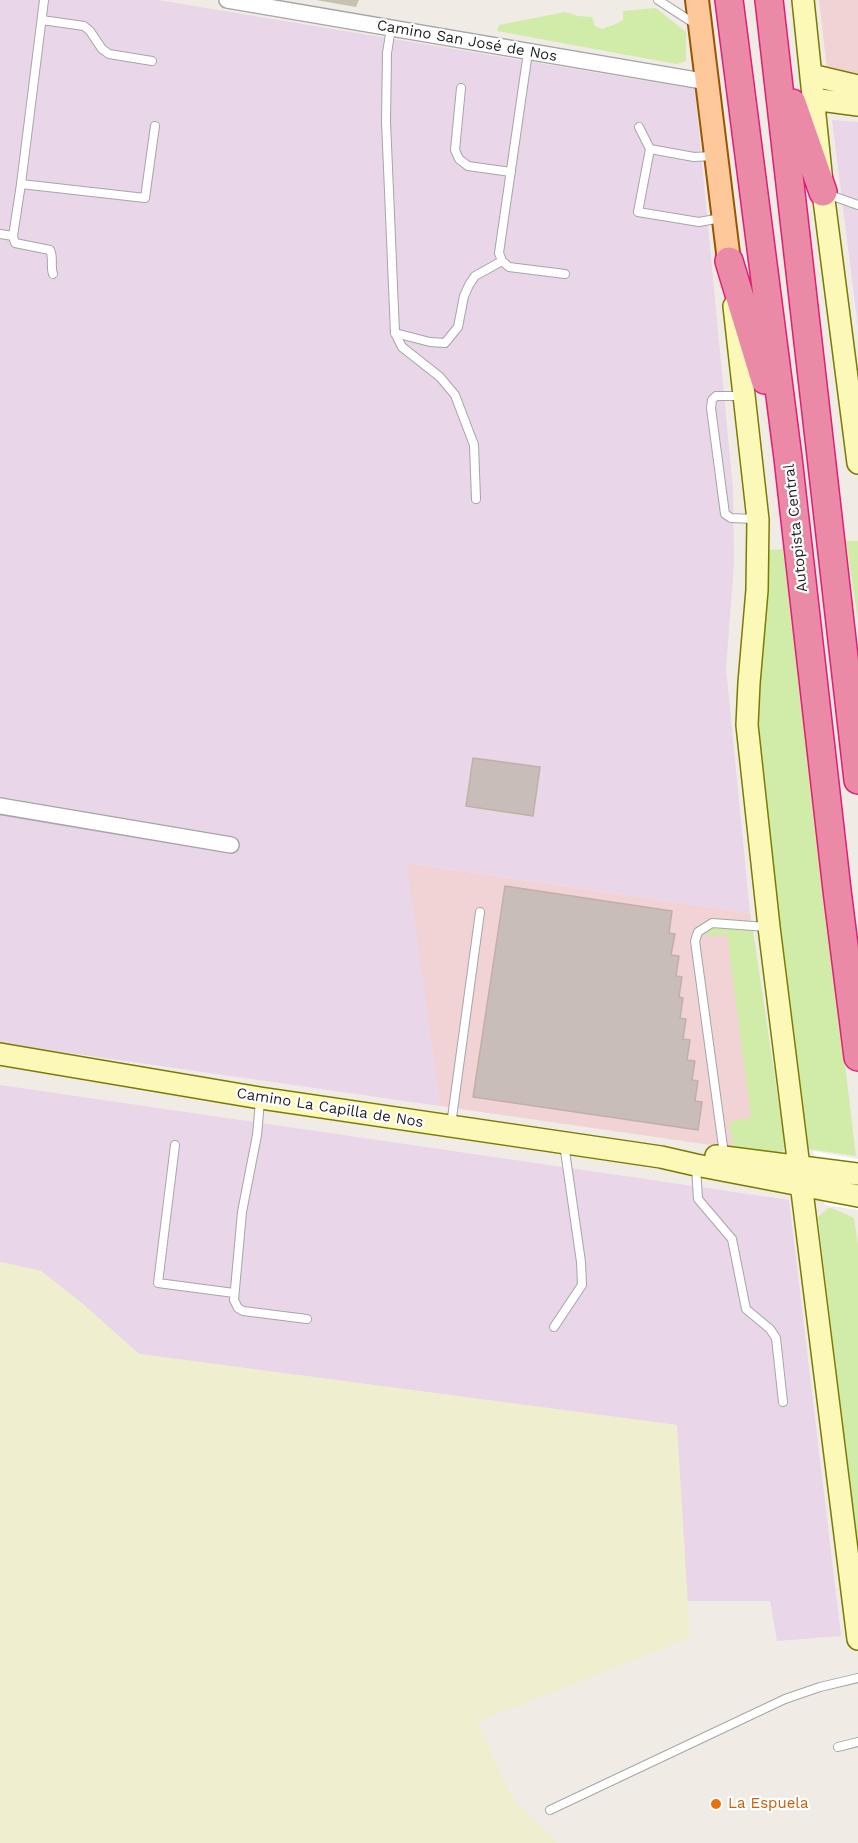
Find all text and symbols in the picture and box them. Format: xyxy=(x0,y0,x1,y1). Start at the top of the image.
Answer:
street label: Camino San José de Nos xyxy=(375,16,559,66)
street label: Autopista Central xyxy=(780,463,812,593)
street label: Camino La Capilla de Nos xyxy=(235,1084,425,1132)
place label: La Espuela xyxy=(728,1795,808,1813)
marker: La Espuela xyxy=(709,1797,723,1811)

